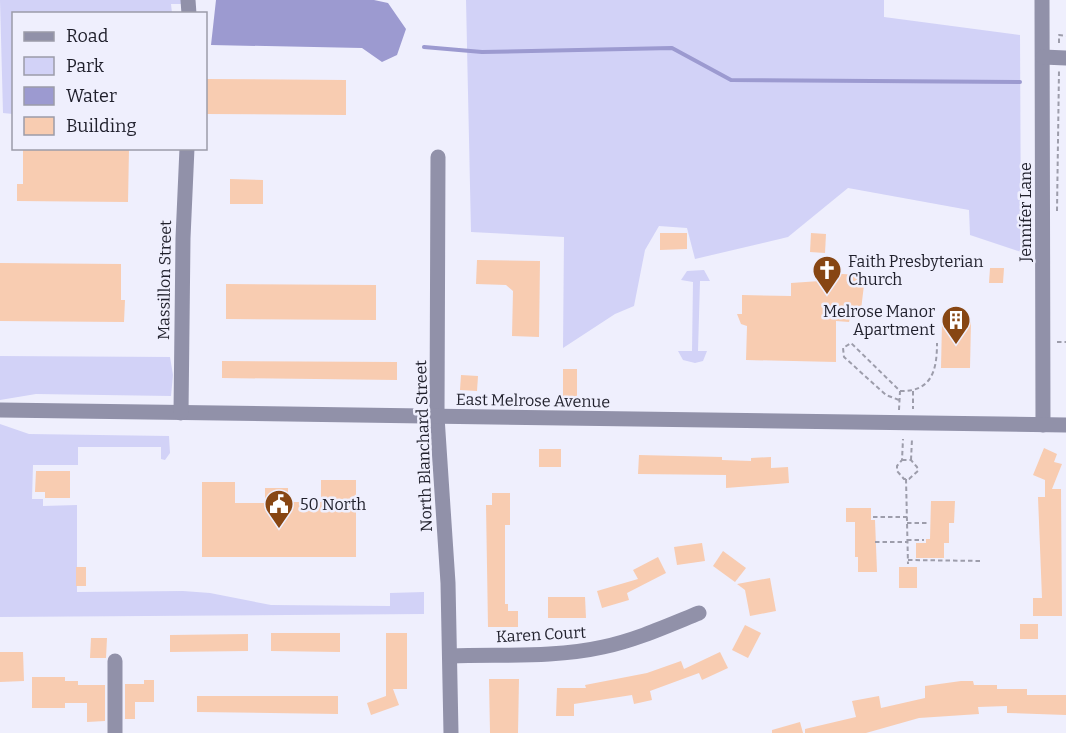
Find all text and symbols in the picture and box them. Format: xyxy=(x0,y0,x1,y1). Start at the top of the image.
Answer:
legend xyxy=(12,12,207,150)
text: Road xyxy=(66,25,109,47)
text: Park xyxy=(66,55,105,77)
text: Water xyxy=(66,85,117,107)
text: Building xyxy=(66,115,137,137)
street label: Jennifer Lane xyxy=(1016,162,1035,263)
street label: Massillon Street xyxy=(154,220,175,340)
place label: Faith Presbyterian Church xyxy=(848,252,984,289)
church icon: Faith Presbyterian Church xyxy=(811,254,843,296)
place label: Melrose Manor Apartment xyxy=(823,302,935,339)
building icon: Melrose Manor Apartment xyxy=(940,304,972,346)
street label: North Blanchard Street xyxy=(411,359,436,532)
street label: East Melrose Avenue xyxy=(456,390,610,411)
public building icon: 50 North xyxy=(263,488,295,530)
place label: 50 North xyxy=(300,495,366,514)
street label: Karen Court xyxy=(496,623,587,646)

